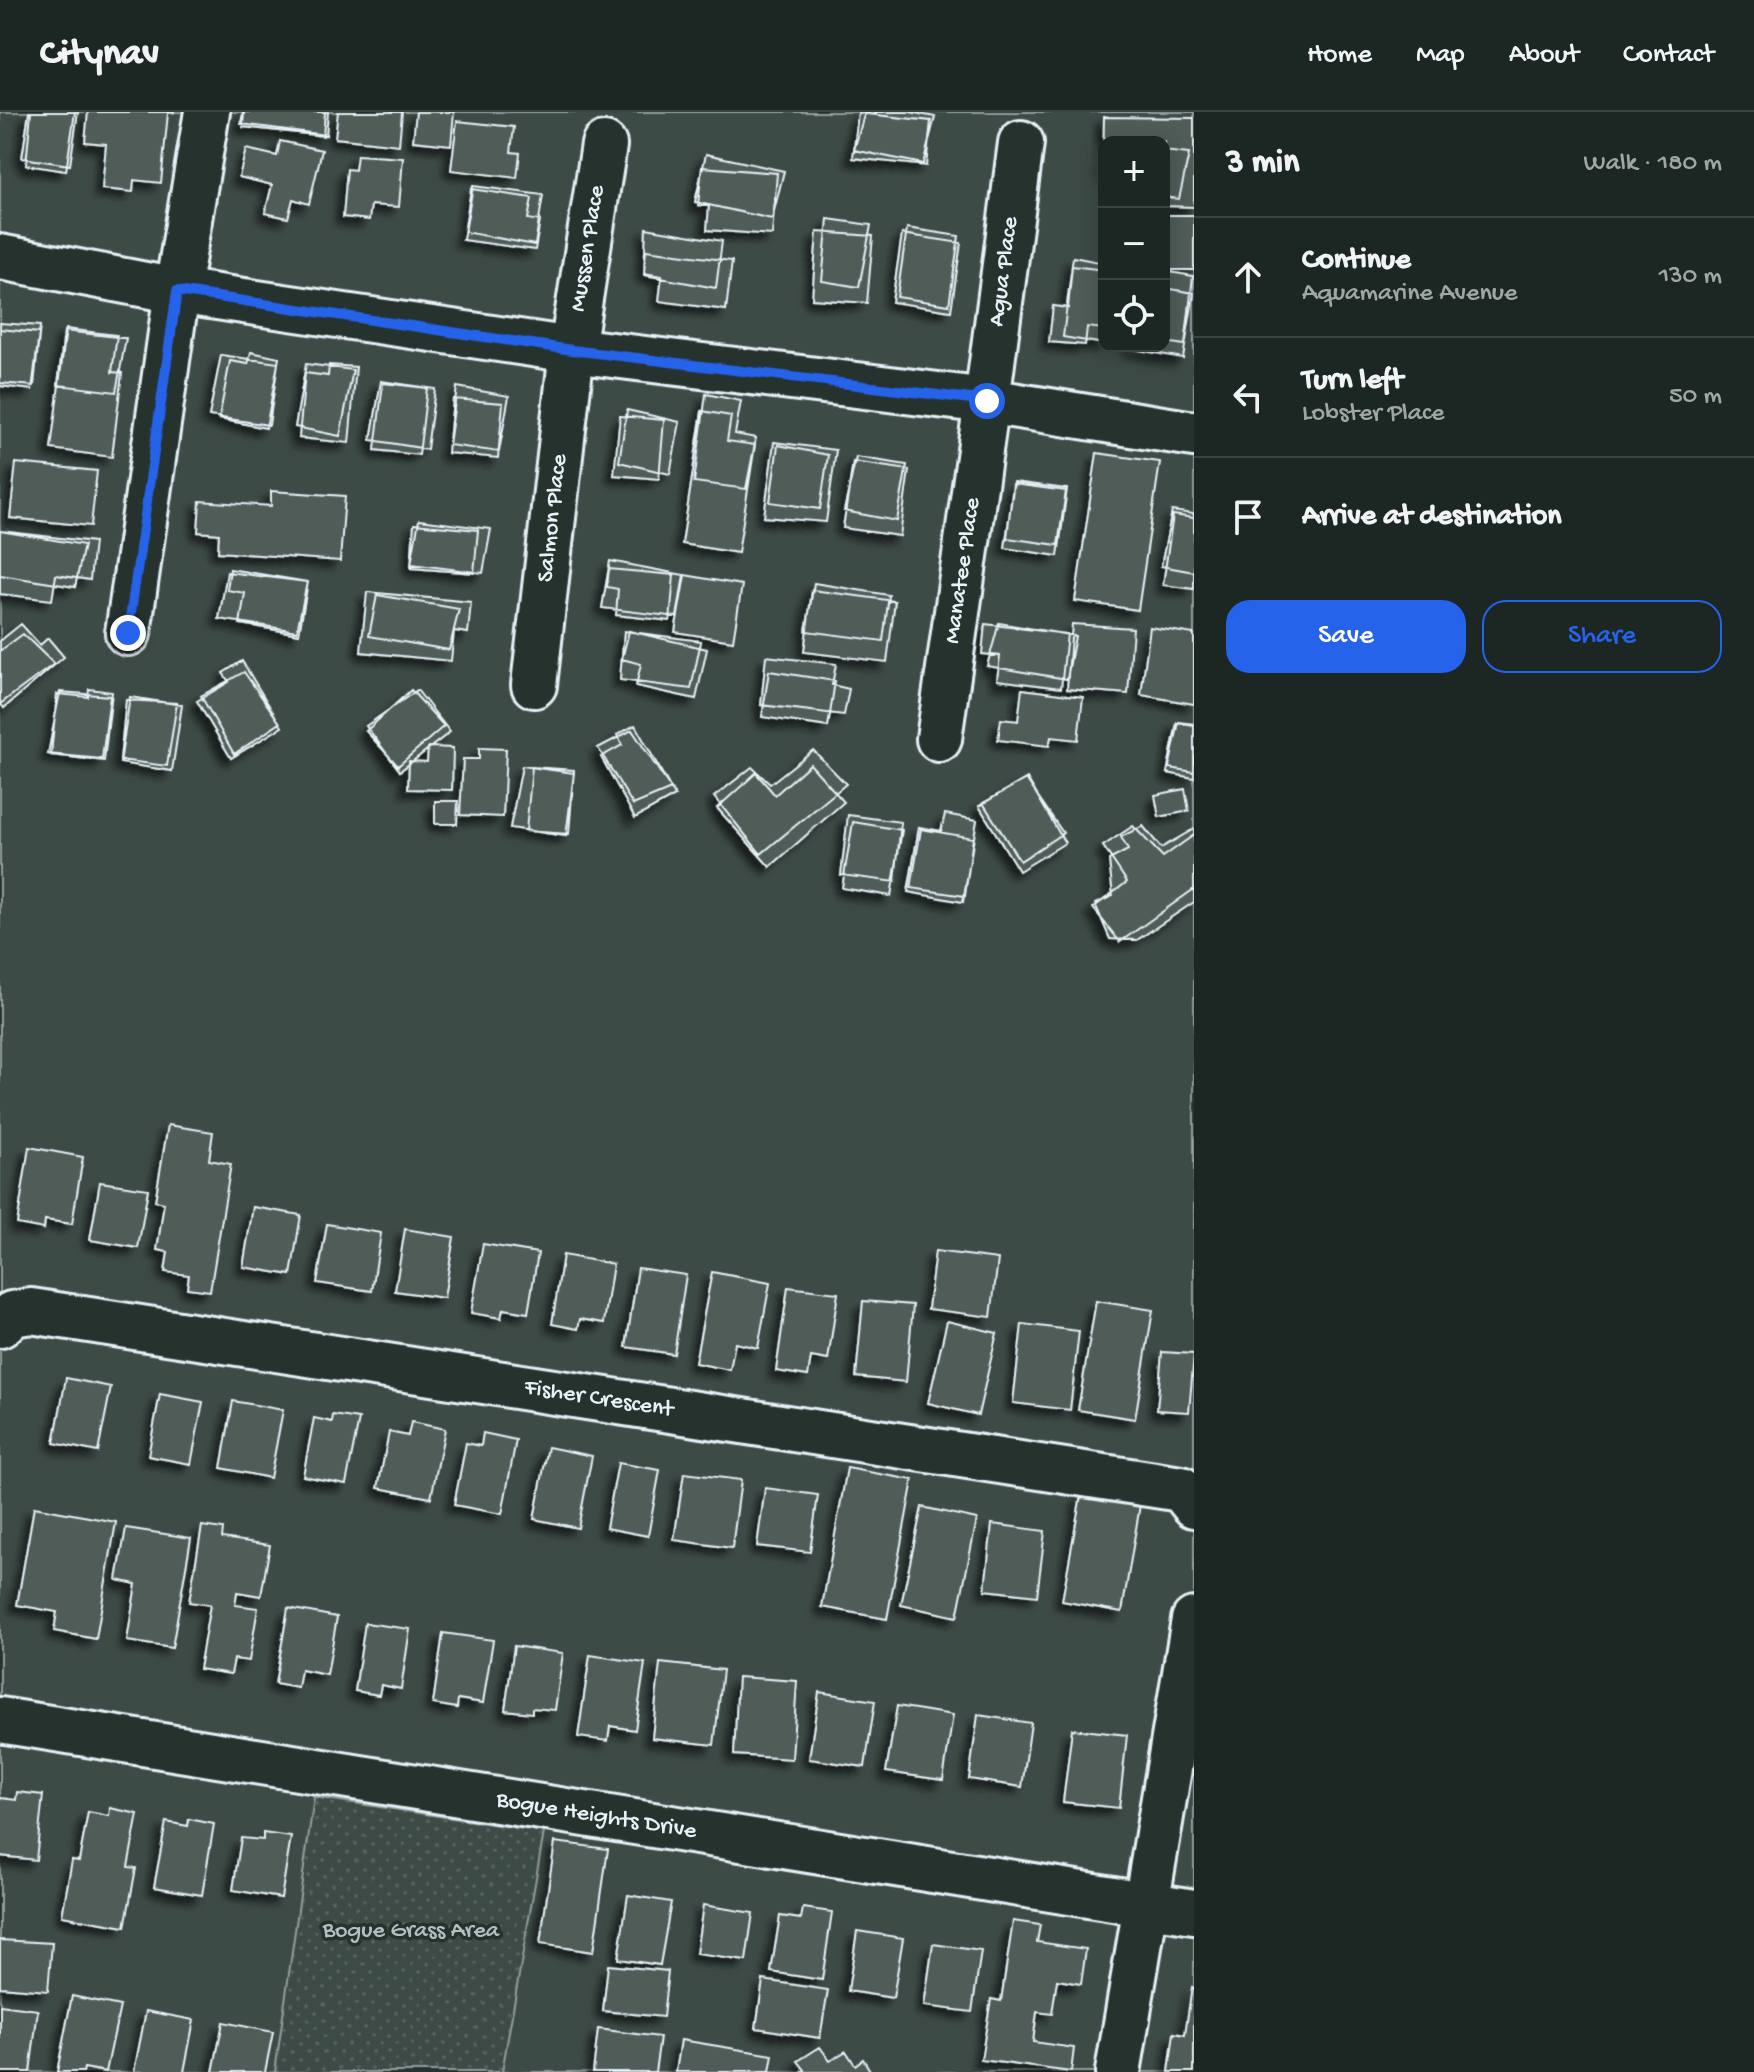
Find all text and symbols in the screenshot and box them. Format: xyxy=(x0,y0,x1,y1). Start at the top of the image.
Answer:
text: Citynav xyxy=(40,33,159,77)
text: Home xyxy=(1307,39,1372,72)
text: Map xyxy=(1416,39,1465,72)
text: About xyxy=(1509,39,1579,72)
text: Contact xyxy=(1623,39,1714,72)
map controls xyxy=(1098,136,1170,352)
button: + xyxy=(1098,136,1170,208)
text: 3 min xyxy=(1226,144,1299,184)
text: Walk · 180 m xyxy=(1584,149,1722,180)
street label: Mussen Place xyxy=(564,183,612,314)
button: − xyxy=(1098,208,1170,280)
street label: Agua Place xyxy=(982,214,1026,328)
text: Continue xyxy=(1302,244,1411,279)
icon: ahead xyxy=(1226,255,1270,299)
text: 130 m xyxy=(1659,262,1722,293)
text: Aquamarine Avenue xyxy=(1302,279,1517,310)
button: locate xyxy=(1098,280,1170,352)
text: Turn left xyxy=(1302,364,1403,399)
icon: left xyxy=(1226,375,1270,419)
text: 50 m xyxy=(1669,382,1722,413)
route start xyxy=(969,383,1005,419)
text: Lobster Place xyxy=(1302,399,1444,430)
street label: Salmon Place xyxy=(531,452,575,584)
street label: Manatee Place xyxy=(938,495,988,646)
icon: arrive xyxy=(1226,495,1270,539)
text: Arrive at destination xyxy=(1302,500,1562,535)
button: Save xyxy=(1226,600,1466,673)
button: Share xyxy=(1482,600,1722,673)
route end xyxy=(110,615,146,651)
street label: Fisher Crescent xyxy=(521,1373,677,1425)
street label: Bogue Heights Drive xyxy=(493,1785,699,1846)
park label: Bogue Grass Area xyxy=(322,1917,500,1946)

